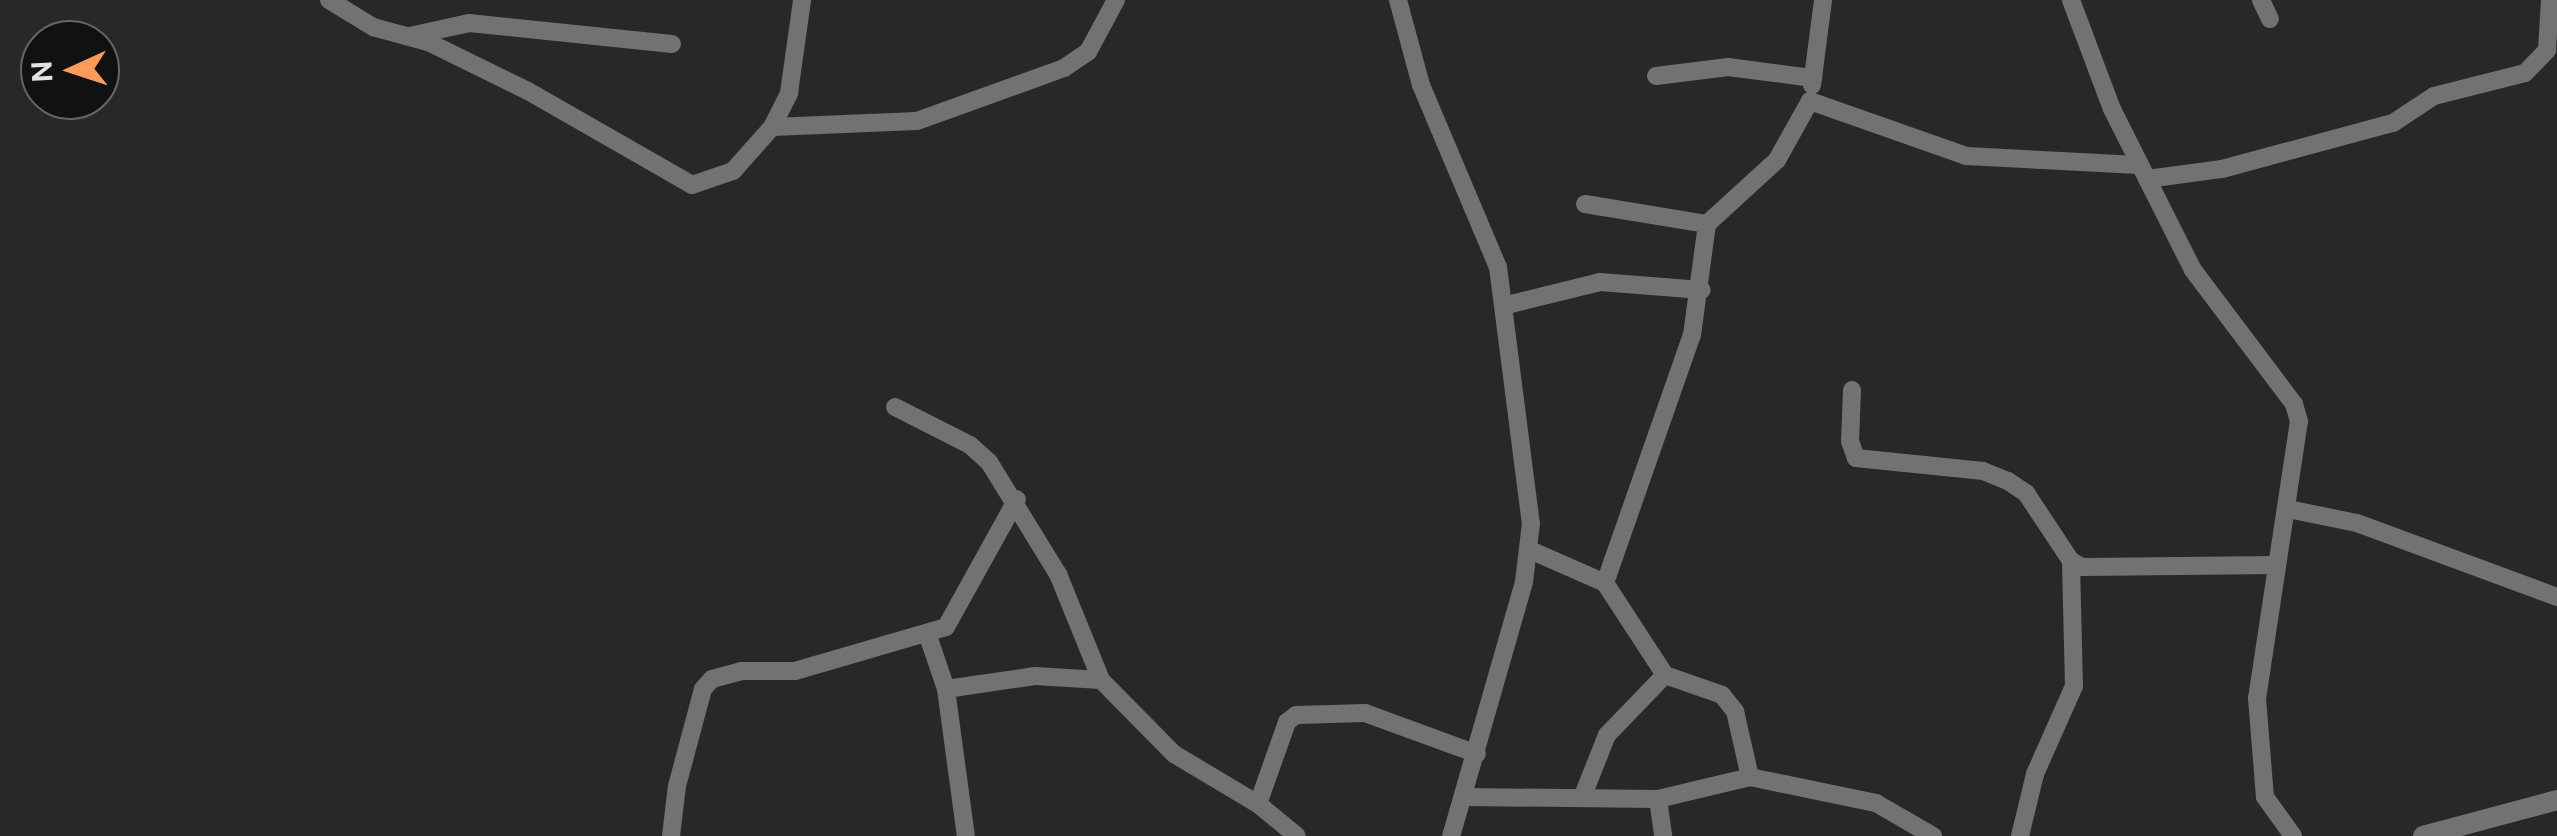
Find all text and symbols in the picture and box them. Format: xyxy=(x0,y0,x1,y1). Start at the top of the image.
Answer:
north arrow xyxy=(20,20,120,120)
text: N xyxy=(24,60,59,83)

